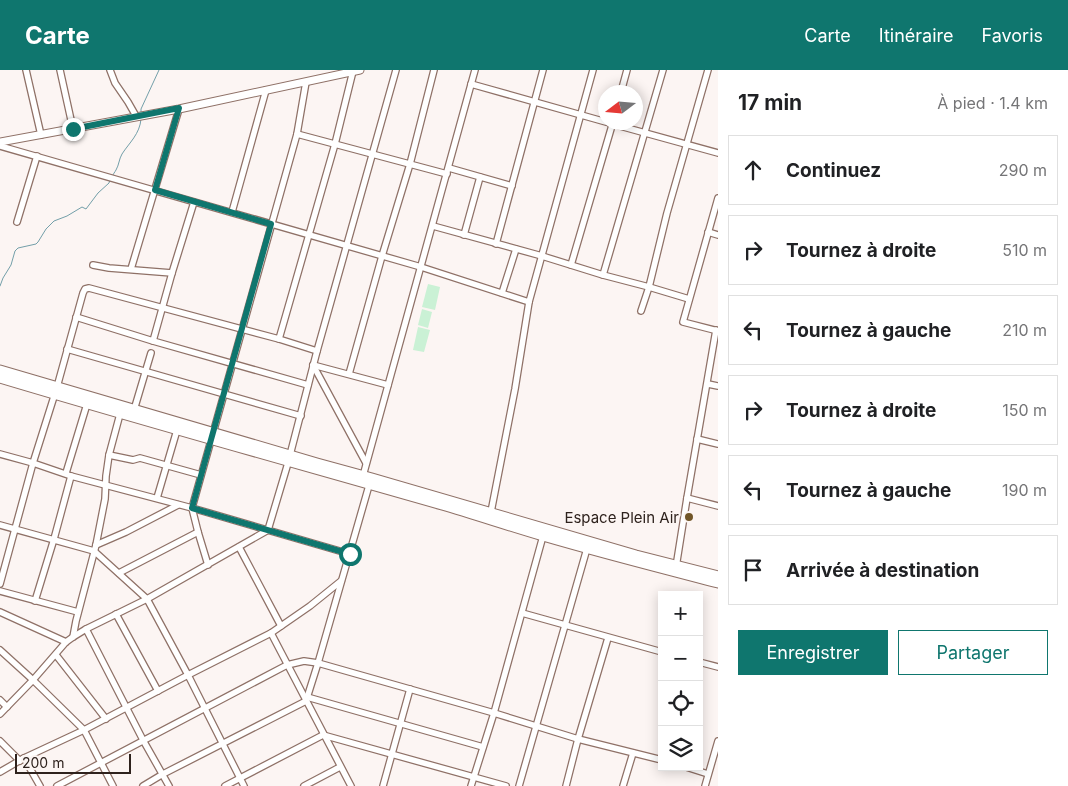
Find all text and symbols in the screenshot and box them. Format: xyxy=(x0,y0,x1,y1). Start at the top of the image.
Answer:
text: Carte xyxy=(25,21,90,50)
text: Carte xyxy=(804,25,851,46)
text: Itinéraire xyxy=(879,25,953,46)
text: Favoris xyxy=(981,25,1043,46)
north arrow xyxy=(598,85,643,130)
text: 17 min xyxy=(738,90,802,115)
text: À pied · 1.4 km xyxy=(937,93,1048,113)
route end xyxy=(62,118,85,141)
icon: ahead xyxy=(739,156,767,184)
text: Continuez xyxy=(786,159,881,182)
text: 290 m xyxy=(999,160,1047,180)
icon: right xyxy=(739,236,767,264)
text: Tournez à droite xyxy=(786,239,936,262)
text: 510 m xyxy=(1002,240,1047,260)
icon: left xyxy=(739,316,767,344)
text: Tournez à gauche xyxy=(786,319,951,342)
text: 210 m xyxy=(1002,320,1047,340)
icon: right xyxy=(739,396,767,424)
text: Tournez à droite xyxy=(786,399,936,422)
text: 150 m xyxy=(1002,400,1047,420)
icon: left xyxy=(739,476,767,504)
text: Tournez à gauche xyxy=(786,479,951,502)
text: 190 m xyxy=(1002,480,1047,500)
place label: Espace Plein Air xyxy=(564,508,679,527)
marker: Espace Plein Air xyxy=(683,511,695,523)
route start xyxy=(339,543,362,566)
icon: arrive xyxy=(739,556,767,584)
text: Arrivée à destination xyxy=(786,559,979,582)
map controls xyxy=(658,591,703,771)
button: + xyxy=(658,591,703,636)
button: Enregistrer xyxy=(738,630,888,675)
button: Partager xyxy=(898,630,1048,675)
button: − xyxy=(658,636,703,681)
button: locate xyxy=(658,681,703,726)
button: layers xyxy=(658,726,703,771)
scale bar xyxy=(15,751,131,774)
text: 200 m xyxy=(22,754,64,771)

